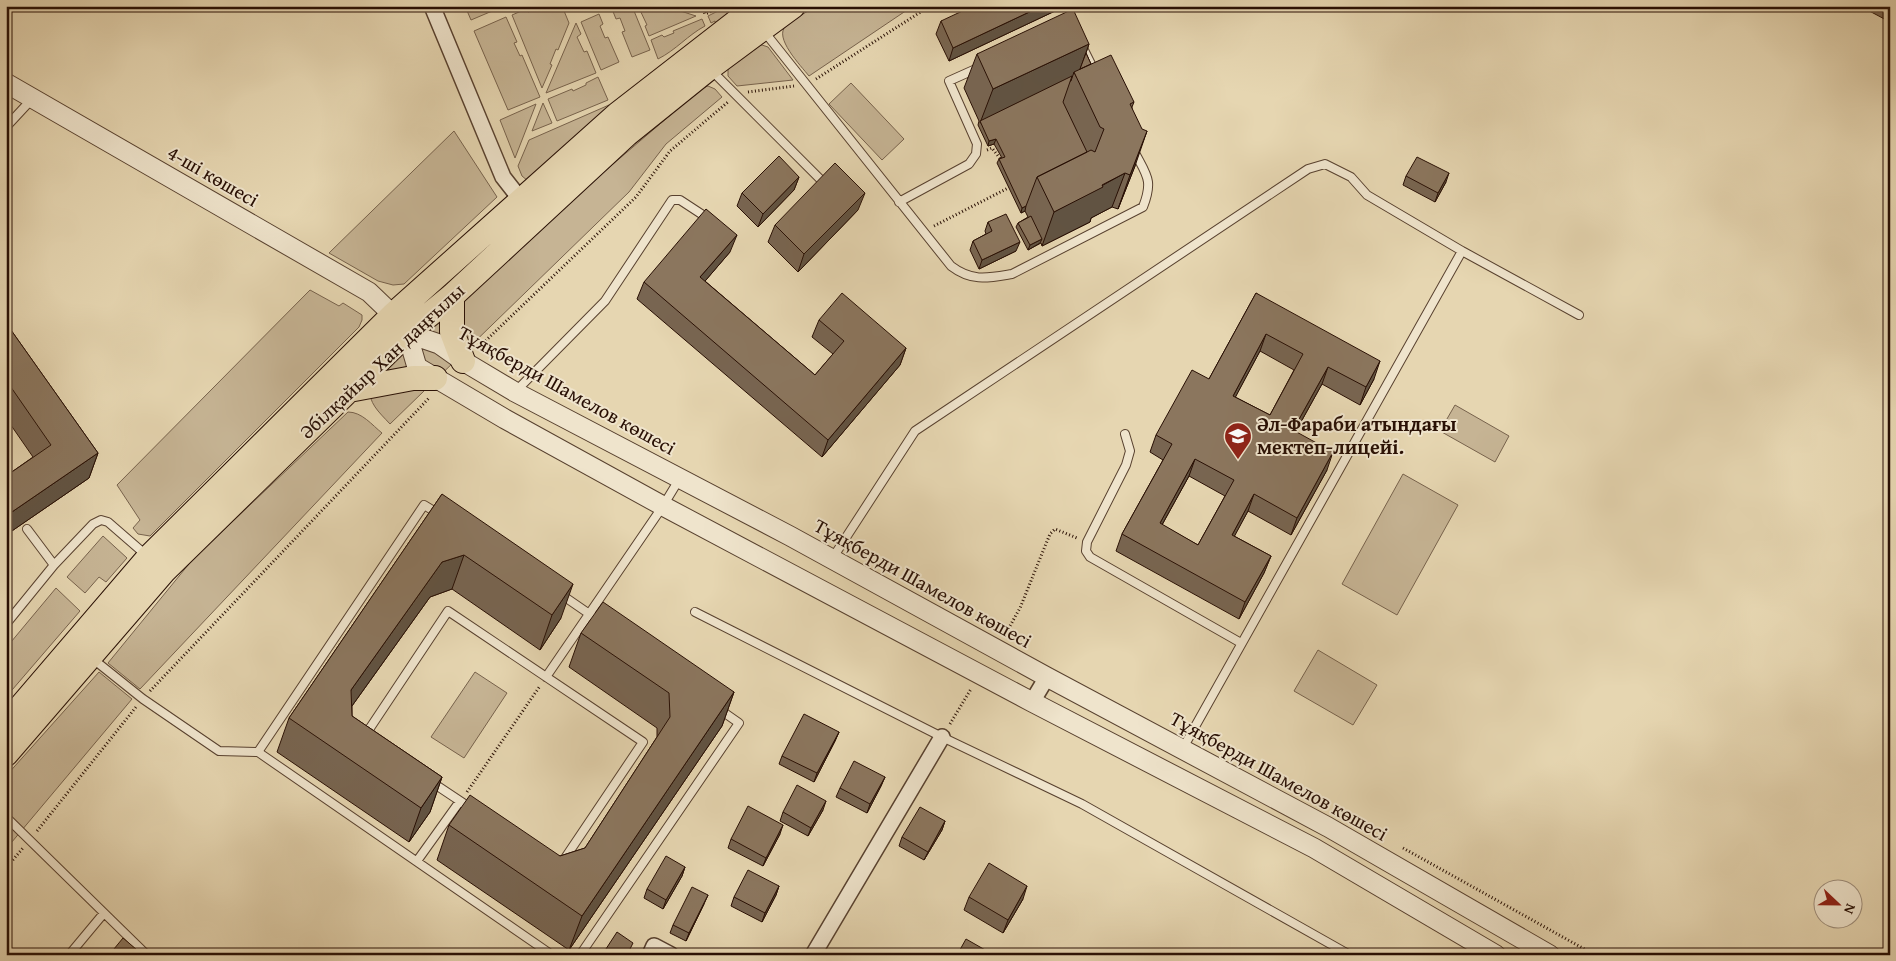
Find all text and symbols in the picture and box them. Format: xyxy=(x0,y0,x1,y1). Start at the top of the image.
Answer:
street label: 4-ші көшесі xyxy=(162,138,265,214)
street label: Әбілқайыр Хан даңғылы xyxy=(292,276,471,445)
street label: Тұяқберди Шамелов көшесі xyxy=(453,317,682,462)
place label: Әл-Фараби атындағы мектеп-лицейі. xyxy=(1257,409,1457,461)
school or university icon: Әл-Фараби атындағы мектеп-лицейі. xyxy=(1223,421,1253,460)
street label: Тұяқберди Шамелов көшесі xyxy=(809,510,1038,655)
street label: Тұяқберди Шамелов көшесі xyxy=(1165,703,1394,848)
north arrow xyxy=(1814,878,1864,928)
text: N xyxy=(1839,901,1861,918)

